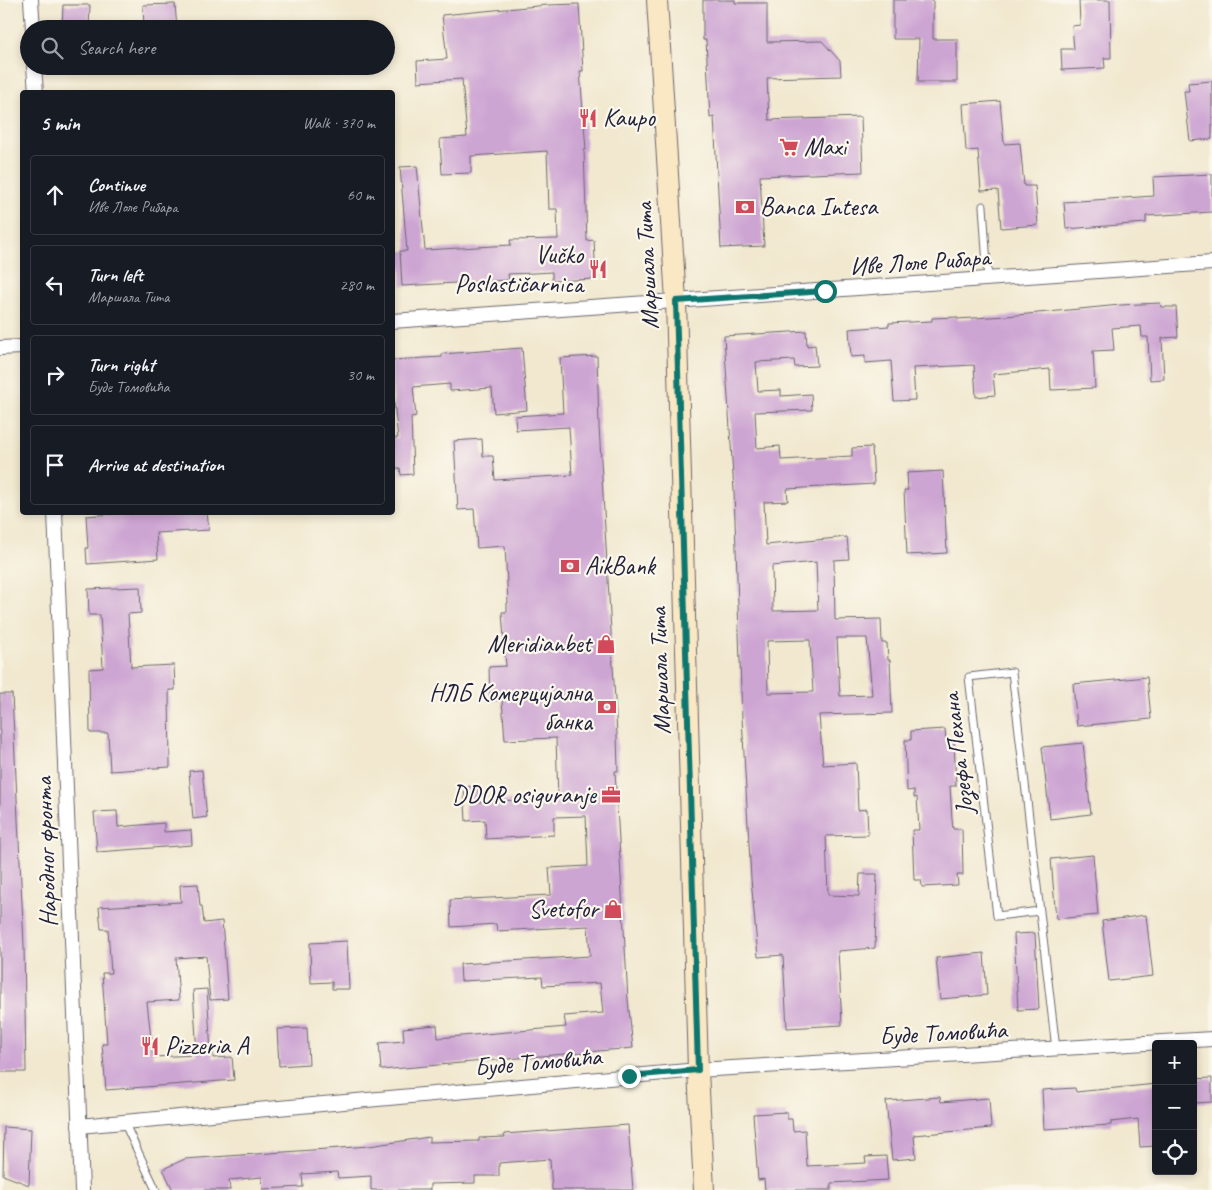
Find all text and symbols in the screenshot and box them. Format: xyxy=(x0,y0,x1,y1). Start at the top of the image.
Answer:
search box xyxy=(20,20,395,75)
icon: search xyxy=(38,34,66,62)
text: Search here xyxy=(78,36,155,60)
place label: Каиро xyxy=(603,102,656,134)
restaurant icon: Каиро xyxy=(577,107,599,129)
text: 5 min xyxy=(40,110,80,136)
text: Walk · 370 m xyxy=(303,113,375,133)
place label: Maxi xyxy=(804,131,850,163)
supermarket icon: Maxi xyxy=(778,136,800,158)
text: Continue xyxy=(88,173,145,197)
icon: ahead xyxy=(41,181,69,209)
text: 60 m xyxy=(347,185,374,205)
place label: Banca Intesa xyxy=(760,191,879,223)
bank icon: Banca Intesa xyxy=(734,196,756,218)
text: Иве Лоле Рибара xyxy=(88,197,178,217)
street label: Маршала Тита xyxy=(628,200,666,330)
place label: Vučko Poslastičarnica xyxy=(455,239,586,300)
street label: Иве Лоле Рибара xyxy=(849,241,994,283)
restaurant icon: Vučko Poslastičarnica xyxy=(587,258,609,280)
text: Turn left xyxy=(88,263,143,287)
icon: left xyxy=(41,271,69,299)
text: 280 m xyxy=(340,275,374,295)
route start xyxy=(814,280,837,303)
text: Маршала Тита xyxy=(88,287,169,307)
text: Turn right xyxy=(88,353,155,377)
icon: right xyxy=(41,361,69,389)
text: 30 m xyxy=(347,365,374,385)
text: Буде Томовића xyxy=(88,377,170,397)
icon: arrive xyxy=(41,451,69,479)
text: Arrive at destination xyxy=(88,453,224,477)
place label: AikBank xyxy=(585,550,657,582)
bank icon: AikBank xyxy=(559,555,581,577)
street label: Маршала Тита xyxy=(642,605,678,735)
place label: Meridianbet xyxy=(487,628,594,660)
shop icon: Meridianbet xyxy=(595,633,617,655)
place label: НЛБ Комерцијална банка xyxy=(429,677,594,738)
street label: Јозефа Пехана xyxy=(934,688,982,818)
bank icon: НЛБ Комерцијална банка xyxy=(596,696,618,718)
street label: Народног фронта xyxy=(27,774,65,928)
place label: DDOR osiguranje xyxy=(452,779,598,811)
office icon: DDOR osiguranje xyxy=(600,784,622,806)
place label: Svetofor xyxy=(528,893,601,925)
shop icon: Svetofor xyxy=(602,898,624,920)
street label: Буде Томовића xyxy=(878,1014,1010,1052)
place label: Pizzeria A xyxy=(165,1030,250,1062)
restaurant icon: Pizzeria A xyxy=(139,1035,161,1057)
street label: Буде Томовића xyxy=(473,1040,605,1083)
map controls xyxy=(1152,1040,1197,1175)
button: + xyxy=(1152,1040,1197,1085)
route end xyxy=(618,1065,641,1088)
button: − xyxy=(1152,1085,1197,1130)
button: locate xyxy=(1152,1130,1197,1175)

